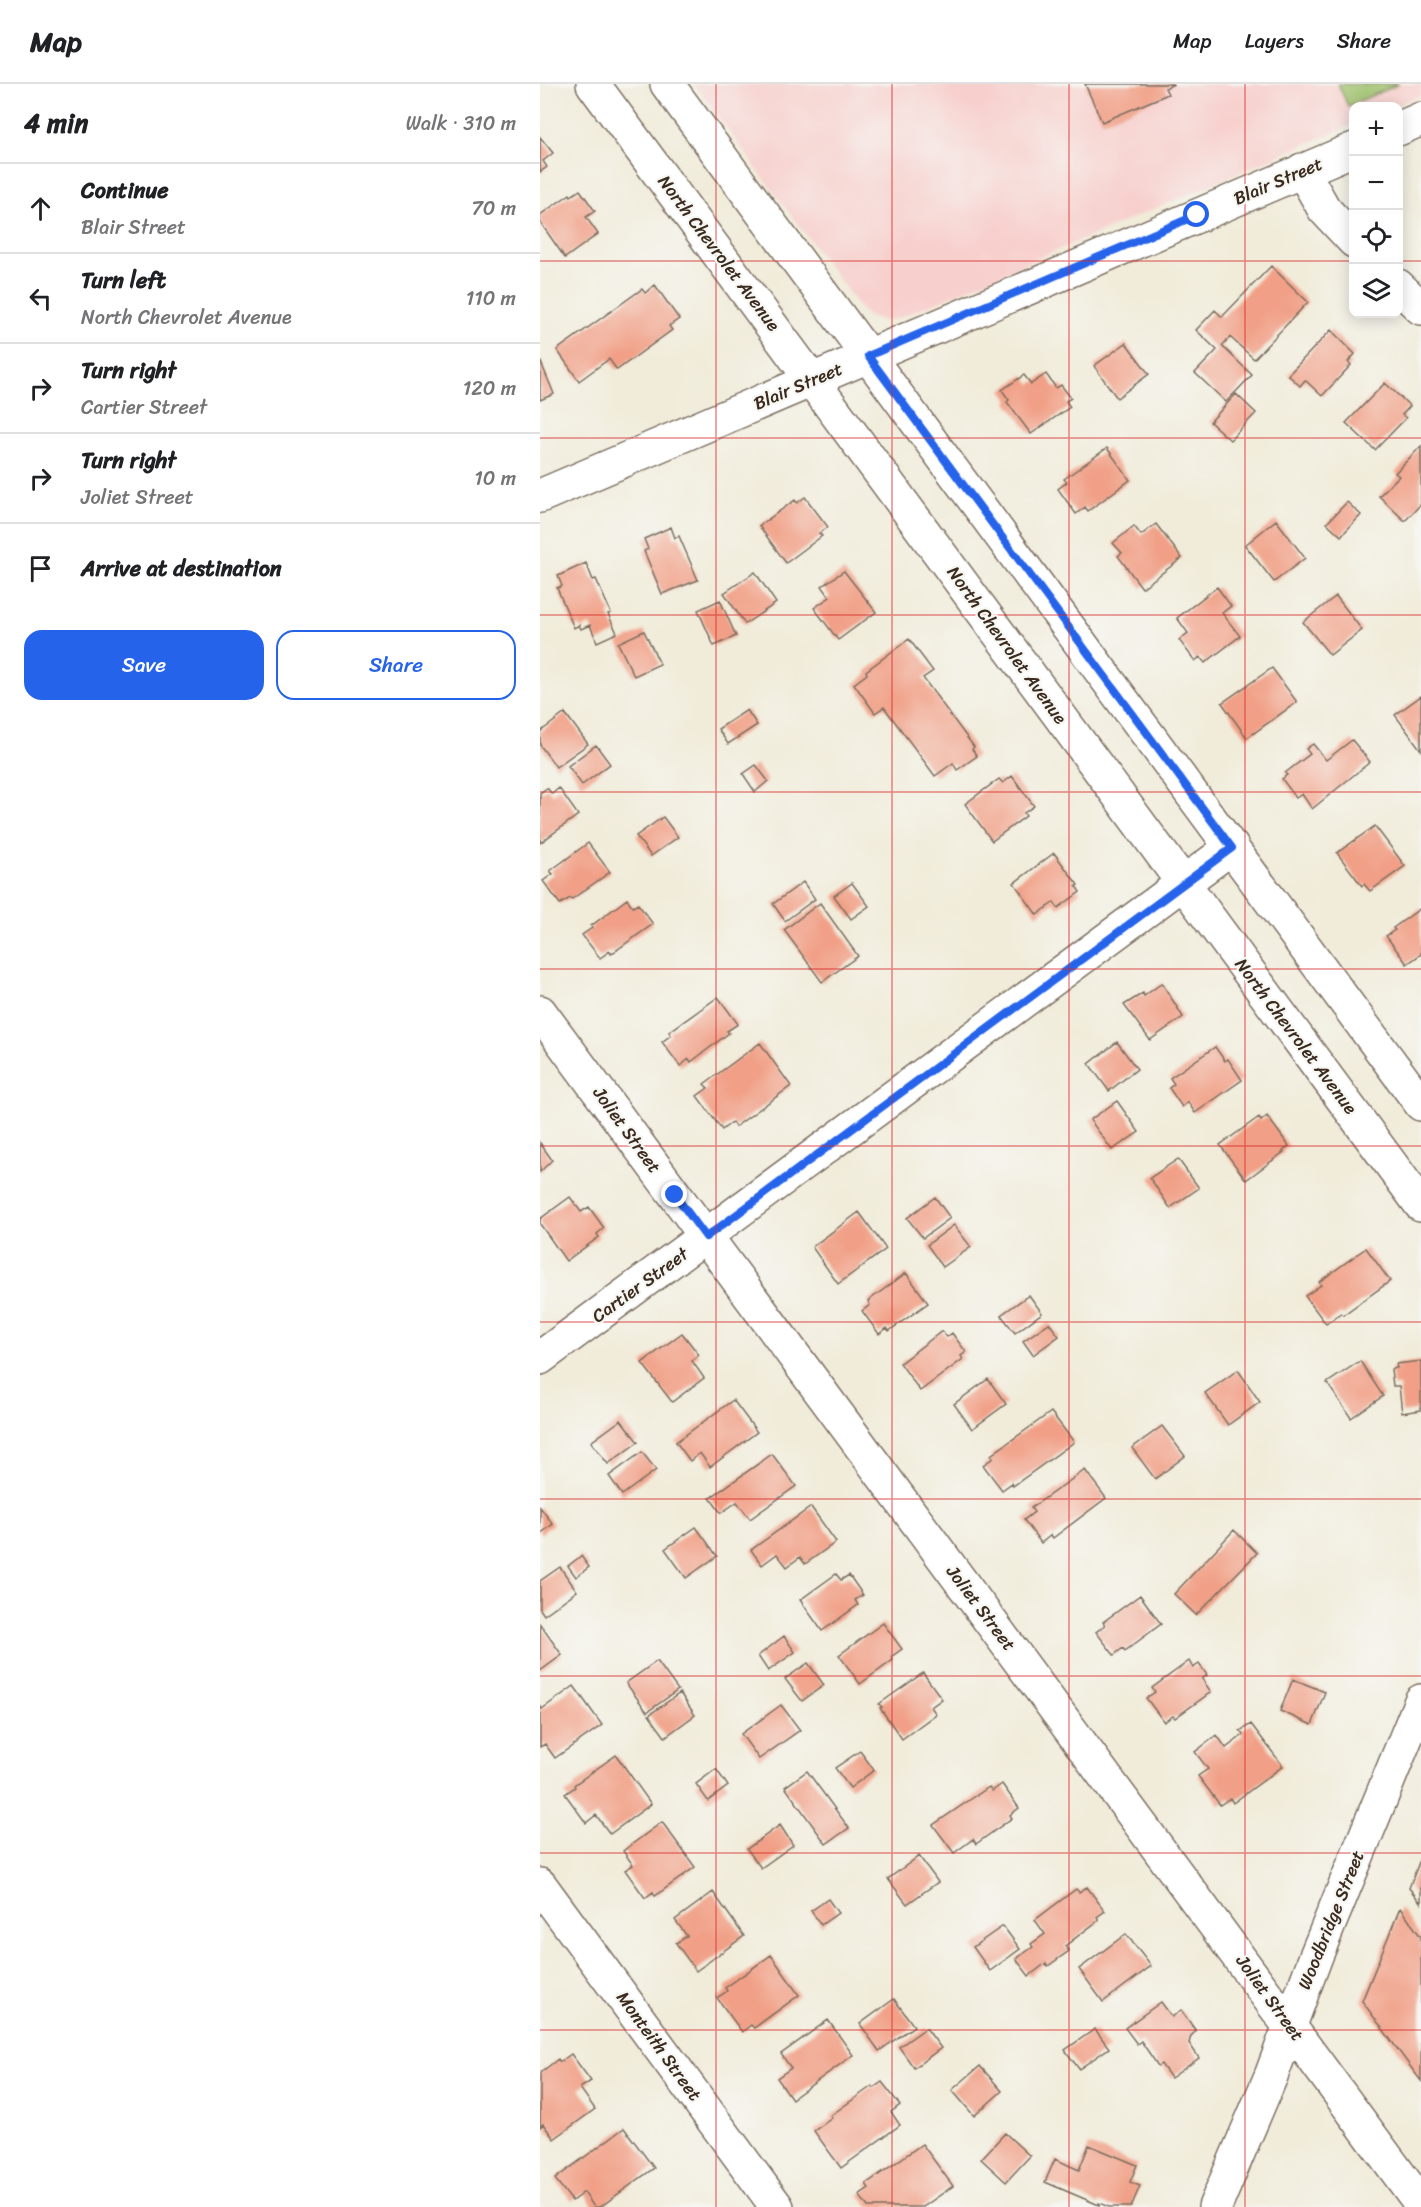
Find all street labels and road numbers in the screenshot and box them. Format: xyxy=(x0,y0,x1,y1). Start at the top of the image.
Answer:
street label: Blair Street xyxy=(1228,148,1328,214)
street label: North Chevrolet Avenue xyxy=(649,168,789,339)
street label: Blair Street xyxy=(748,353,848,419)
street label: North Chevrolet Avenue xyxy=(938,559,1076,731)
street label: North Chevrolet Avenue xyxy=(1226,951,1366,1122)
street label: Joliet Street xyxy=(584,1079,670,1180)
street label: Cartier Street xyxy=(585,1238,696,1331)
street label: Joliet Street xyxy=(937,1557,1024,1658)
street label: Woodbridge Street xyxy=(1288,1845,1374,1995)
street label: Joliet Street xyxy=(1227,1947,1313,2048)
street label: Monteith Street xyxy=(608,1984,710,2108)

